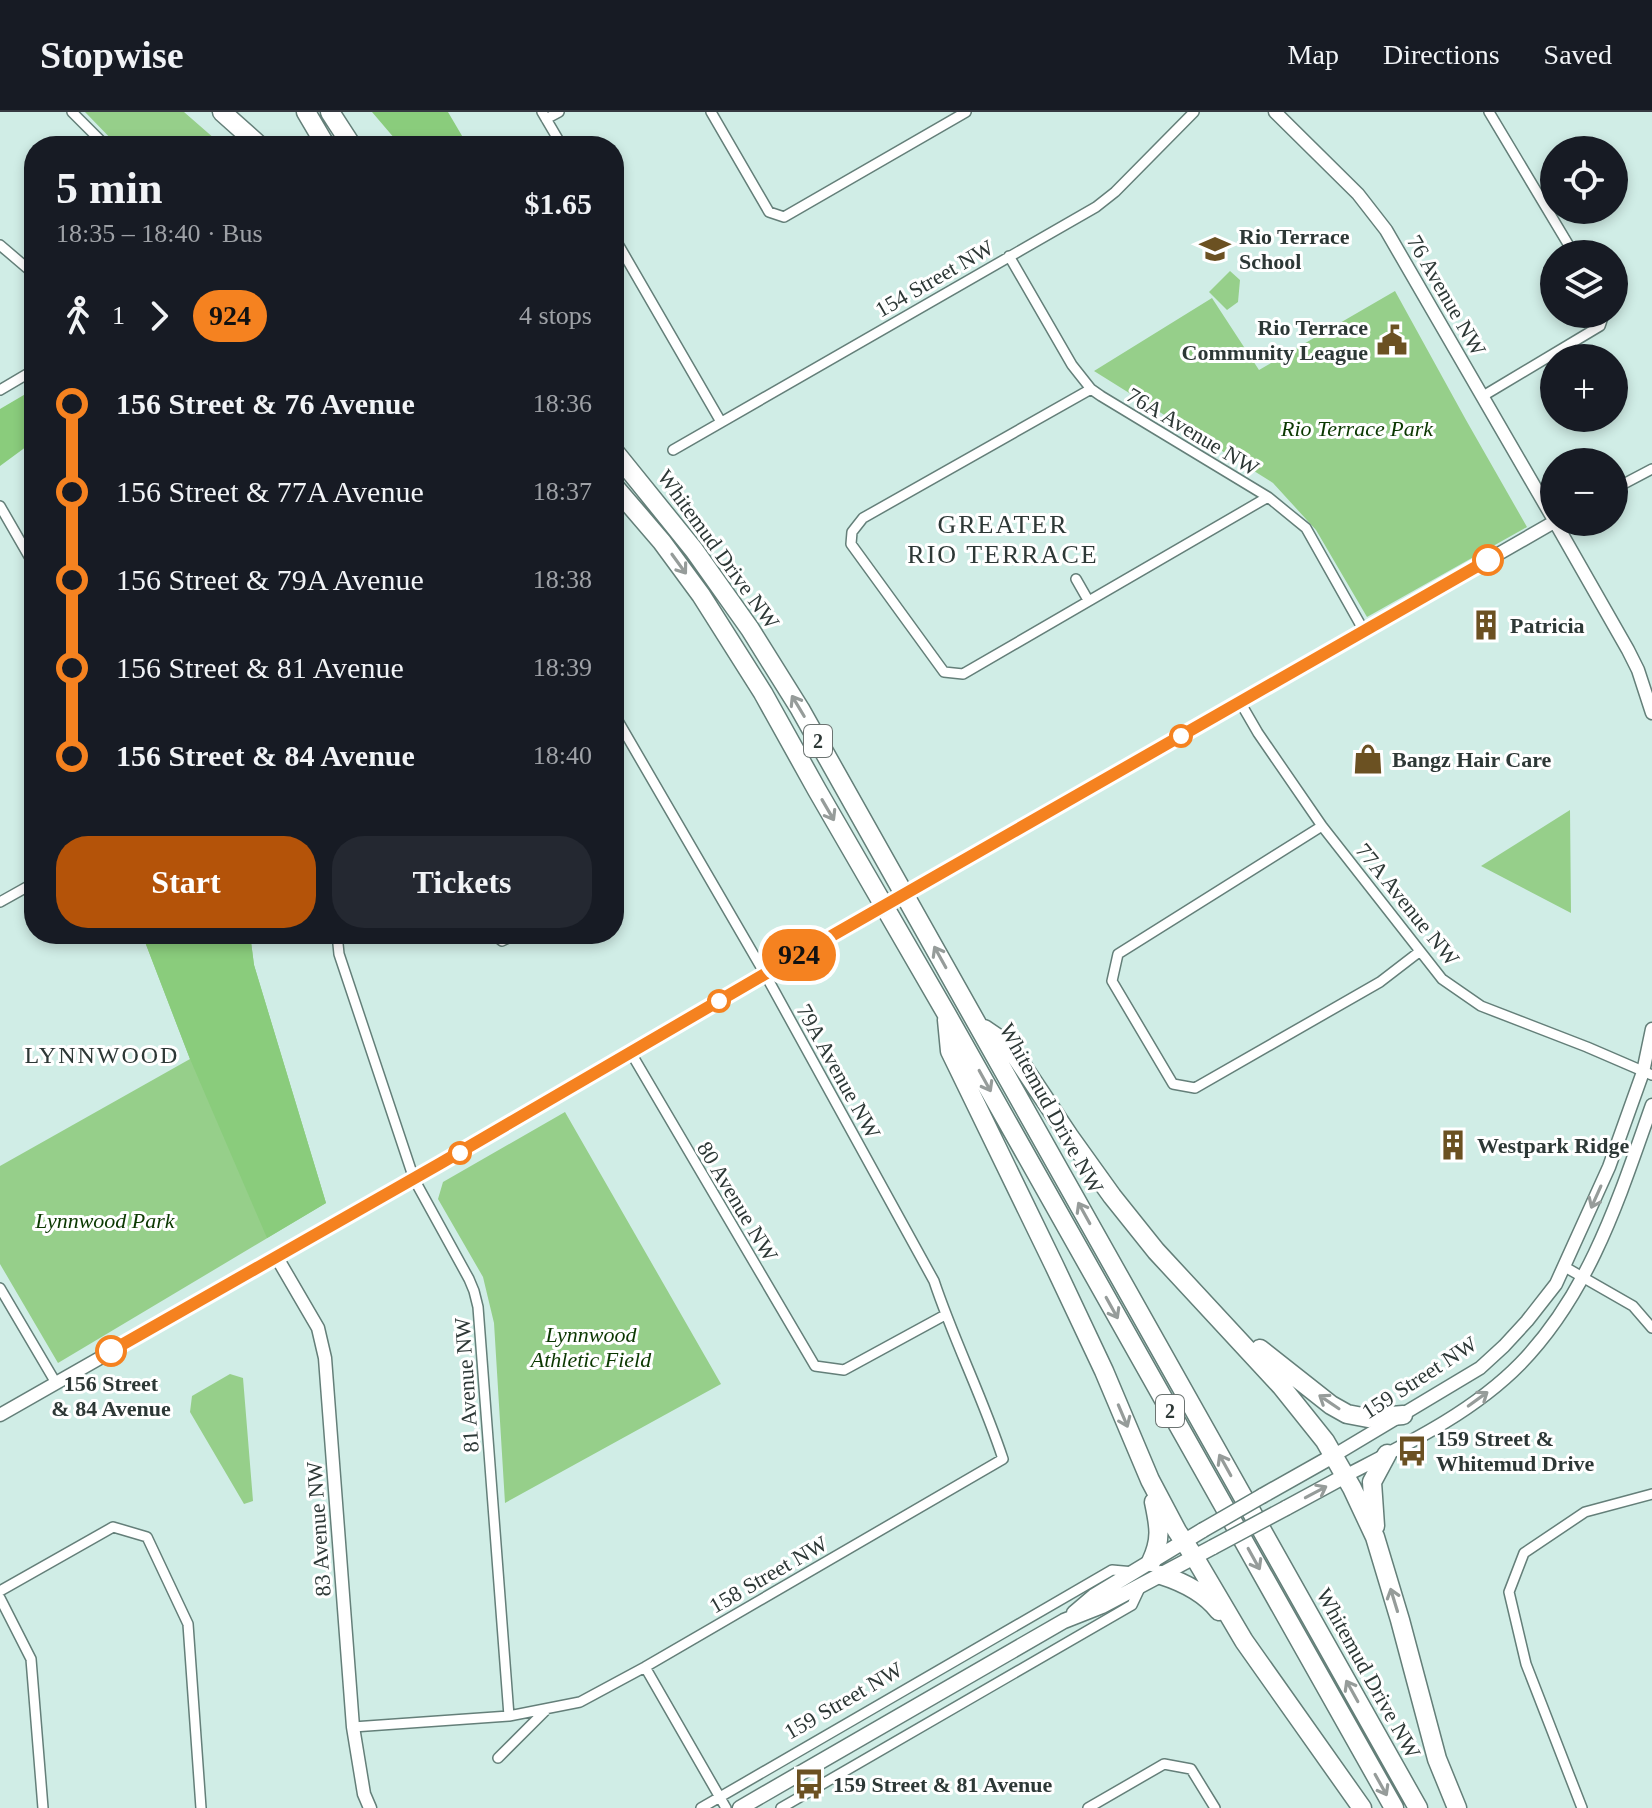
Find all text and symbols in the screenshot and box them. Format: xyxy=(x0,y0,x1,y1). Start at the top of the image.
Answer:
text: Stopwise xyxy=(40,34,184,76)
text: Map xyxy=(1288,39,1339,70)
text: Directions xyxy=(1383,39,1500,70)
text: Saved xyxy=(1544,39,1612,70)
map controls xyxy=(1540,136,1628,536)
button: locate xyxy=(1540,136,1628,224)
text: 5 min xyxy=(56,164,162,213)
text: $1.65 xyxy=(525,187,592,220)
text: 18:35 – 18:40 · Bus xyxy=(56,219,263,248)
place label: Rio Terrace School xyxy=(1239,224,1350,274)
street label: 76 Avenue NW xyxy=(1402,230,1491,360)
school or university icon: Rio Terrace School xyxy=(1198,232,1232,266)
street label: 154 Street NW xyxy=(871,234,998,322)
button: layers xyxy=(1540,240,1628,328)
icon: walk xyxy=(56,294,100,338)
icon: forward xyxy=(137,294,181,338)
text: 924 xyxy=(209,300,251,331)
text: 1 xyxy=(112,301,125,330)
text: 4 stops xyxy=(519,301,592,330)
place label: Rio Terrace Community League xyxy=(1182,315,1368,365)
public building icon: Rio Terrace Community League xyxy=(1375,323,1409,357)
button: + xyxy=(1540,344,1628,432)
street label: 76A Avenue NW xyxy=(1122,382,1264,481)
text: 156 Street & 76 Avenue xyxy=(116,387,415,420)
text: 18:36 xyxy=(533,389,592,418)
park label: Rio Terrace Park xyxy=(1280,416,1434,441)
button: − xyxy=(1540,448,1628,536)
street label: Whitemud Drive NW xyxy=(652,465,785,634)
text: 156 Street & 77A Avenue xyxy=(116,475,424,508)
text: 18:37 xyxy=(533,477,592,506)
district label: GREATER RIO TERRACE xyxy=(907,510,1099,569)
unlabelled marker xyxy=(1473,545,1503,575)
one-way arrow xyxy=(670,553,687,575)
text: 156 Street & 79A Avenue xyxy=(116,563,424,596)
text: 18:38 xyxy=(533,565,592,594)
building icon: Patricia xyxy=(1469,608,1503,642)
place label: Patricia xyxy=(1510,613,1585,638)
text: 156 Street & 81 Avenue xyxy=(116,651,404,684)
text: 18:39 xyxy=(533,653,592,682)
one-way arrow xyxy=(790,695,806,718)
road number: 2 xyxy=(804,725,832,757)
unlabelled marker xyxy=(1170,725,1192,747)
text: 156 Street & 84 Avenue xyxy=(116,739,415,772)
text: 18:40 xyxy=(533,741,592,770)
shop icon: Bangz Hair Care xyxy=(1351,742,1385,776)
place label: Bangz Hair Care xyxy=(1392,747,1552,772)
one-way arrow xyxy=(820,798,836,821)
button: Start xyxy=(56,836,316,928)
button: Tickets xyxy=(332,836,592,928)
street label: 77A Avenue NW xyxy=(1351,838,1465,971)
line badge: 924 xyxy=(753,929,845,981)
text: 924 xyxy=(778,939,820,970)
one-way arrow xyxy=(932,945,947,969)
unlabelled marker xyxy=(708,990,730,1012)
street label: 79A Avenue NW xyxy=(791,1000,886,1143)
street label: Whitemud Drive NW xyxy=(994,1019,1109,1198)
district label: LYNNWOOD xyxy=(25,1042,179,1068)
one-way arrow xyxy=(978,1069,993,1093)
building icon: Westpark Ridge xyxy=(1436,1128,1470,1162)
place label: Westpark Ridge xyxy=(1477,1133,1629,1158)
street label: 80 Avenue NW xyxy=(692,1137,783,1266)
unlabelled marker xyxy=(449,1142,471,1164)
one-way arrow xyxy=(1587,1185,1602,1209)
one-way arrow xyxy=(1076,1202,1091,1226)
park label: Lynnwood Park xyxy=(34,1208,176,1233)
one-way arrow xyxy=(1105,1296,1121,1319)
street label: 81 Avenue NW xyxy=(449,1316,484,1453)
park label: Lynnwood Athletic Field xyxy=(529,1322,652,1372)
street label: 159 Street NW xyxy=(1357,1331,1482,1424)
marker: 156 Street & 84 Avenue xyxy=(96,1336,126,1366)
place label: 156 Street & 84 Avenue xyxy=(51,1371,171,1421)
one-way arrow xyxy=(1467,1391,1488,1408)
one-way arrow xyxy=(1318,1394,1340,1410)
road number: 2 xyxy=(1156,1395,1184,1427)
one-way arrow xyxy=(1117,1403,1132,1428)
place label: 159 Street & Whitemud Drive xyxy=(1436,1426,1595,1476)
bus stop icon: 159 Street & Whitemud Drive xyxy=(1395,1434,1429,1468)
one-way arrow xyxy=(1216,1453,1232,1477)
street label: 83 Avenue NW xyxy=(301,1460,336,1597)
one-way arrow xyxy=(1304,1484,1327,1500)
street label: 158 Street NW xyxy=(705,1530,832,1618)
one-way arrow xyxy=(1246,1547,1262,1570)
street label: Whitemud Drive NW xyxy=(1311,1584,1426,1763)
one-way arrow xyxy=(1386,1587,1401,1613)
street label: 159 Street NW xyxy=(780,1656,907,1744)
one-way arrow xyxy=(1344,1680,1360,1703)
bus stop icon: 159 Street & 81 Avenue xyxy=(792,1767,826,1801)
place label: 159 Street & 81 Avenue xyxy=(833,1772,1052,1797)
one-way arrow xyxy=(1374,1773,1389,1797)

